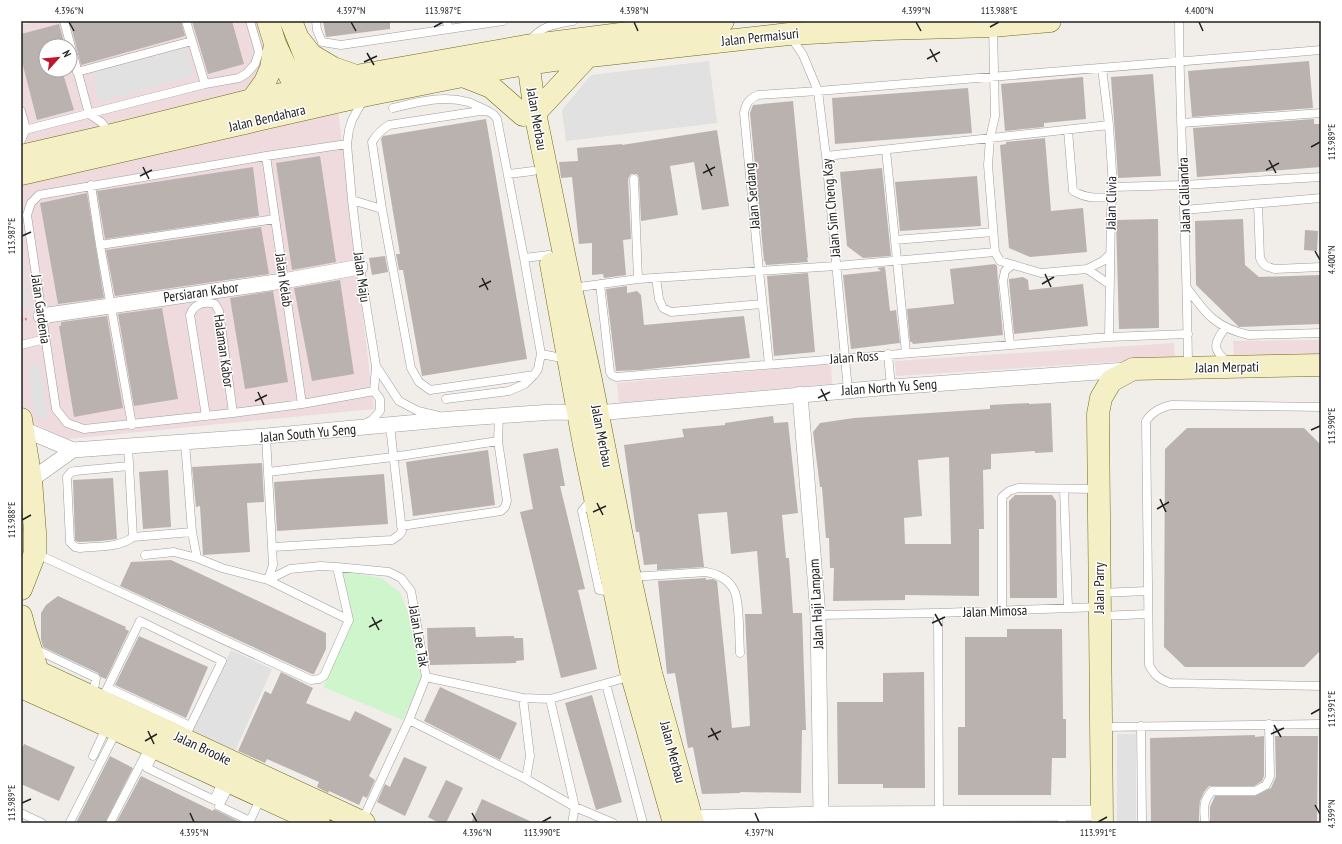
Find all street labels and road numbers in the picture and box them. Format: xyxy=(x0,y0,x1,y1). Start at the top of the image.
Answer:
street label: Jalan Permaisuri xyxy=(719,24,800,50)
street label: Jalan Merbau xyxy=(522,85,551,152)
street label: Jalan Bendahara xyxy=(226,100,307,136)
street label: Jalan Sim Cheng Kay xyxy=(818,157,844,259)
street label: Jalan Calliandra xyxy=(1174,157,1194,234)
street label: Jalan Serdang xyxy=(740,162,764,231)
street label: Jalan Clivia xyxy=(1102,176,1120,231)
street label: Jalan Maju xyxy=(349,250,374,303)
street label: Jalan Kelab xyxy=(271,251,297,308)
street label: Jalan Gardenia xyxy=(27,272,55,345)
street label: Persiaran Kabor xyxy=(162,278,240,306)
street label: Halaman Kabor xyxy=(210,313,238,389)
street label: Jalan Ross xyxy=(828,346,879,368)
street label: Jalan Merpati xyxy=(1194,357,1259,377)
street label: Jalan North Yu Seng xyxy=(840,375,937,399)
street label: Jalan Merbau xyxy=(587,402,617,469)
street label: Jalan South Yu Seng xyxy=(258,420,357,446)
street label: Jalan Haji Lampam xyxy=(805,558,827,651)
street label: Jalan Parry xyxy=(1090,562,1108,615)
street label: Jalan Mimosa xyxy=(962,601,1027,621)
street label: Jalan Lee Tak xyxy=(405,603,433,669)
street label: Jalan Merbau xyxy=(656,718,690,785)
street label: Jalan Brooke xyxy=(171,727,234,769)

